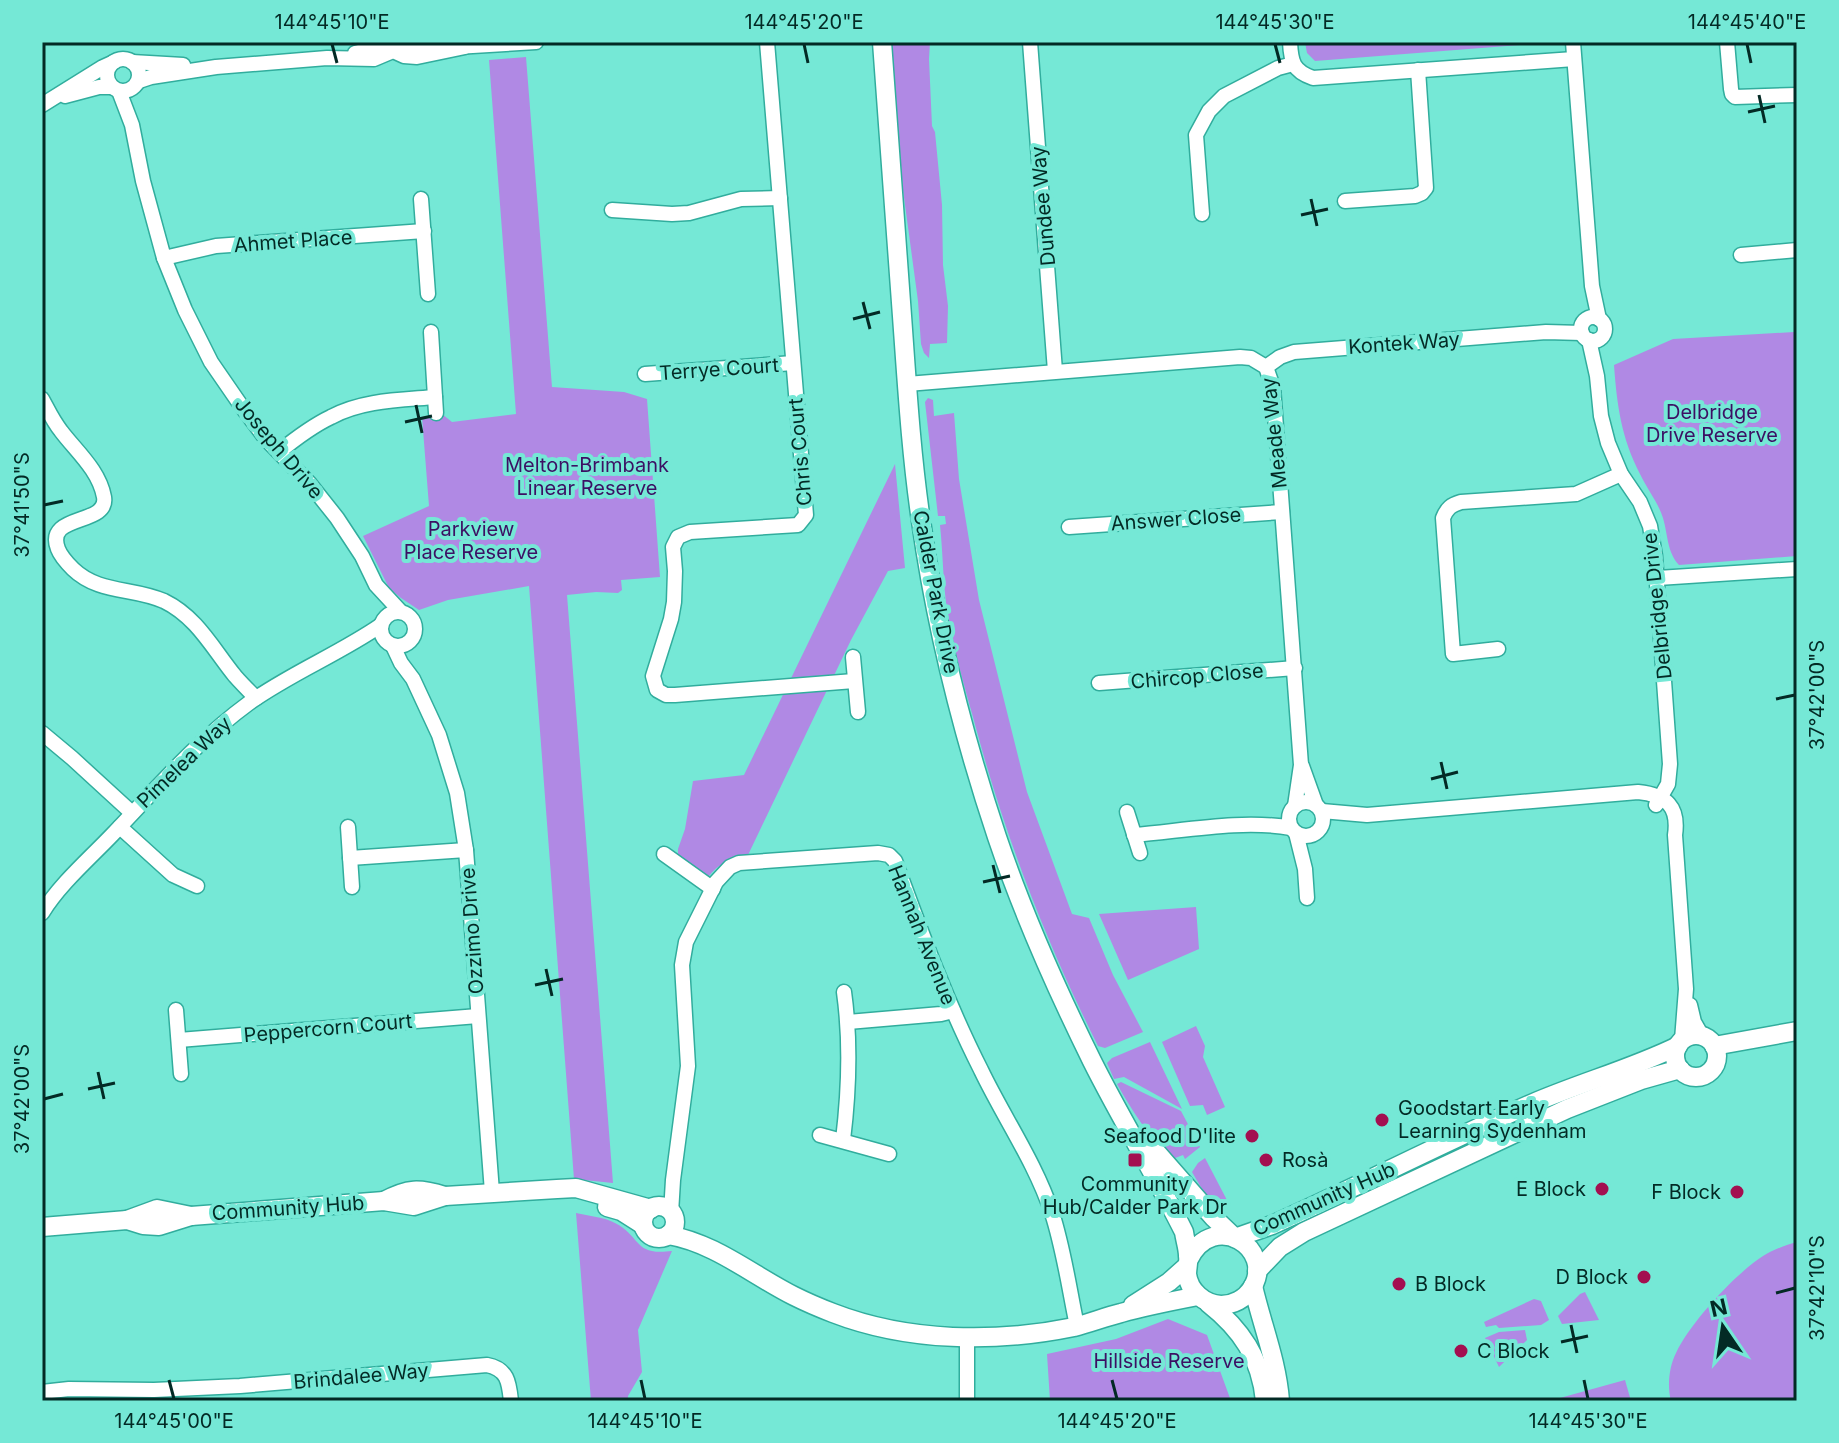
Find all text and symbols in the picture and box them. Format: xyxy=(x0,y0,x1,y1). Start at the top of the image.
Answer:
text: 144°45'10"E xyxy=(275,10,389,34)
text: 144°45'20"E xyxy=(744,10,864,34)
text: 144°45'30"E xyxy=(1215,10,1335,34)
text: 144°45'40"E xyxy=(1688,10,1806,34)
street label: Dundee Way xyxy=(1026,145,1060,267)
street label: Ahmet Place xyxy=(233,225,353,257)
street label: Kontek Way xyxy=(1347,327,1461,359)
street label: Terrye Court xyxy=(658,353,780,385)
street label: Meade Way xyxy=(1256,376,1292,490)
street label: Joseph Drive xyxy=(230,392,328,504)
street label: Chris Court xyxy=(783,397,817,507)
park label: Delbridge Drive Reserve xyxy=(1646,400,1778,447)
text: 37°41'50"S xyxy=(10,452,34,558)
park label: Melton-Brimbank Linear Reserve xyxy=(505,453,669,500)
street label: Answer Close xyxy=(1110,502,1242,536)
street label: Calder Park Drive xyxy=(908,508,964,676)
park label: Parkview Place Reserve xyxy=(404,517,538,564)
street label: Delbridge Drive xyxy=(1637,532,1677,680)
text: 37°42'00"S xyxy=(1805,640,1829,750)
street label: Chircop Close xyxy=(1129,658,1265,694)
street label: Pimelea Way xyxy=(132,711,236,813)
street label: Hannah Avenue xyxy=(883,862,961,1008)
street label: Ozzimo Drive xyxy=(456,867,488,995)
street label: Peppercorn Court xyxy=(243,1009,414,1047)
text: 37°42'00"S xyxy=(10,1044,34,1154)
place label: Goodstart Early Learning Sydenham xyxy=(1398,1096,1587,1143)
marker: Goodstart Early Learning Sydenham xyxy=(1373,1111,1391,1129)
place label: Seafood D'lite xyxy=(1103,1124,1236,1148)
marker: Seafood D'lite xyxy=(1243,1127,1261,1145)
place label: Rosà xyxy=(1282,1148,1328,1172)
marker: Community Hub/Calder Park Dr xyxy=(1126,1151,1144,1169)
marker: Rosà xyxy=(1257,1151,1275,1169)
street label: Community Hub xyxy=(1249,1157,1399,1241)
place label: Community Hub/Calder Park Dr xyxy=(1043,1172,1228,1219)
place label: E Block xyxy=(1516,1177,1586,1201)
marker: E Block xyxy=(1593,1180,1611,1198)
place label: F Block xyxy=(1651,1180,1721,1204)
marker: F Block xyxy=(1728,1183,1746,1201)
street label: Community Hub xyxy=(211,1191,365,1225)
text: 37°42'10"S xyxy=(1805,1235,1829,1341)
place label: D Block xyxy=(1556,1265,1628,1289)
marker: D Block xyxy=(1635,1268,1653,1286)
place label: B Block xyxy=(1415,1272,1486,1296)
marker: B Block xyxy=(1390,1275,1408,1293)
north arrow xyxy=(1683,1287,1763,1367)
text: N xyxy=(1707,1293,1730,1322)
place label: C Block xyxy=(1477,1339,1550,1363)
marker: C Block xyxy=(1452,1342,1470,1360)
park label: Hillside Reserve xyxy=(1093,1349,1245,1373)
street label: Brindalee Way xyxy=(292,1358,430,1394)
text: 144°45'00"E xyxy=(114,1409,234,1433)
text: 144°45'10"E xyxy=(588,1409,702,1433)
text: 144°45'20"E xyxy=(1057,1409,1177,1433)
text: 144°45'30"E xyxy=(1528,1409,1648,1433)

